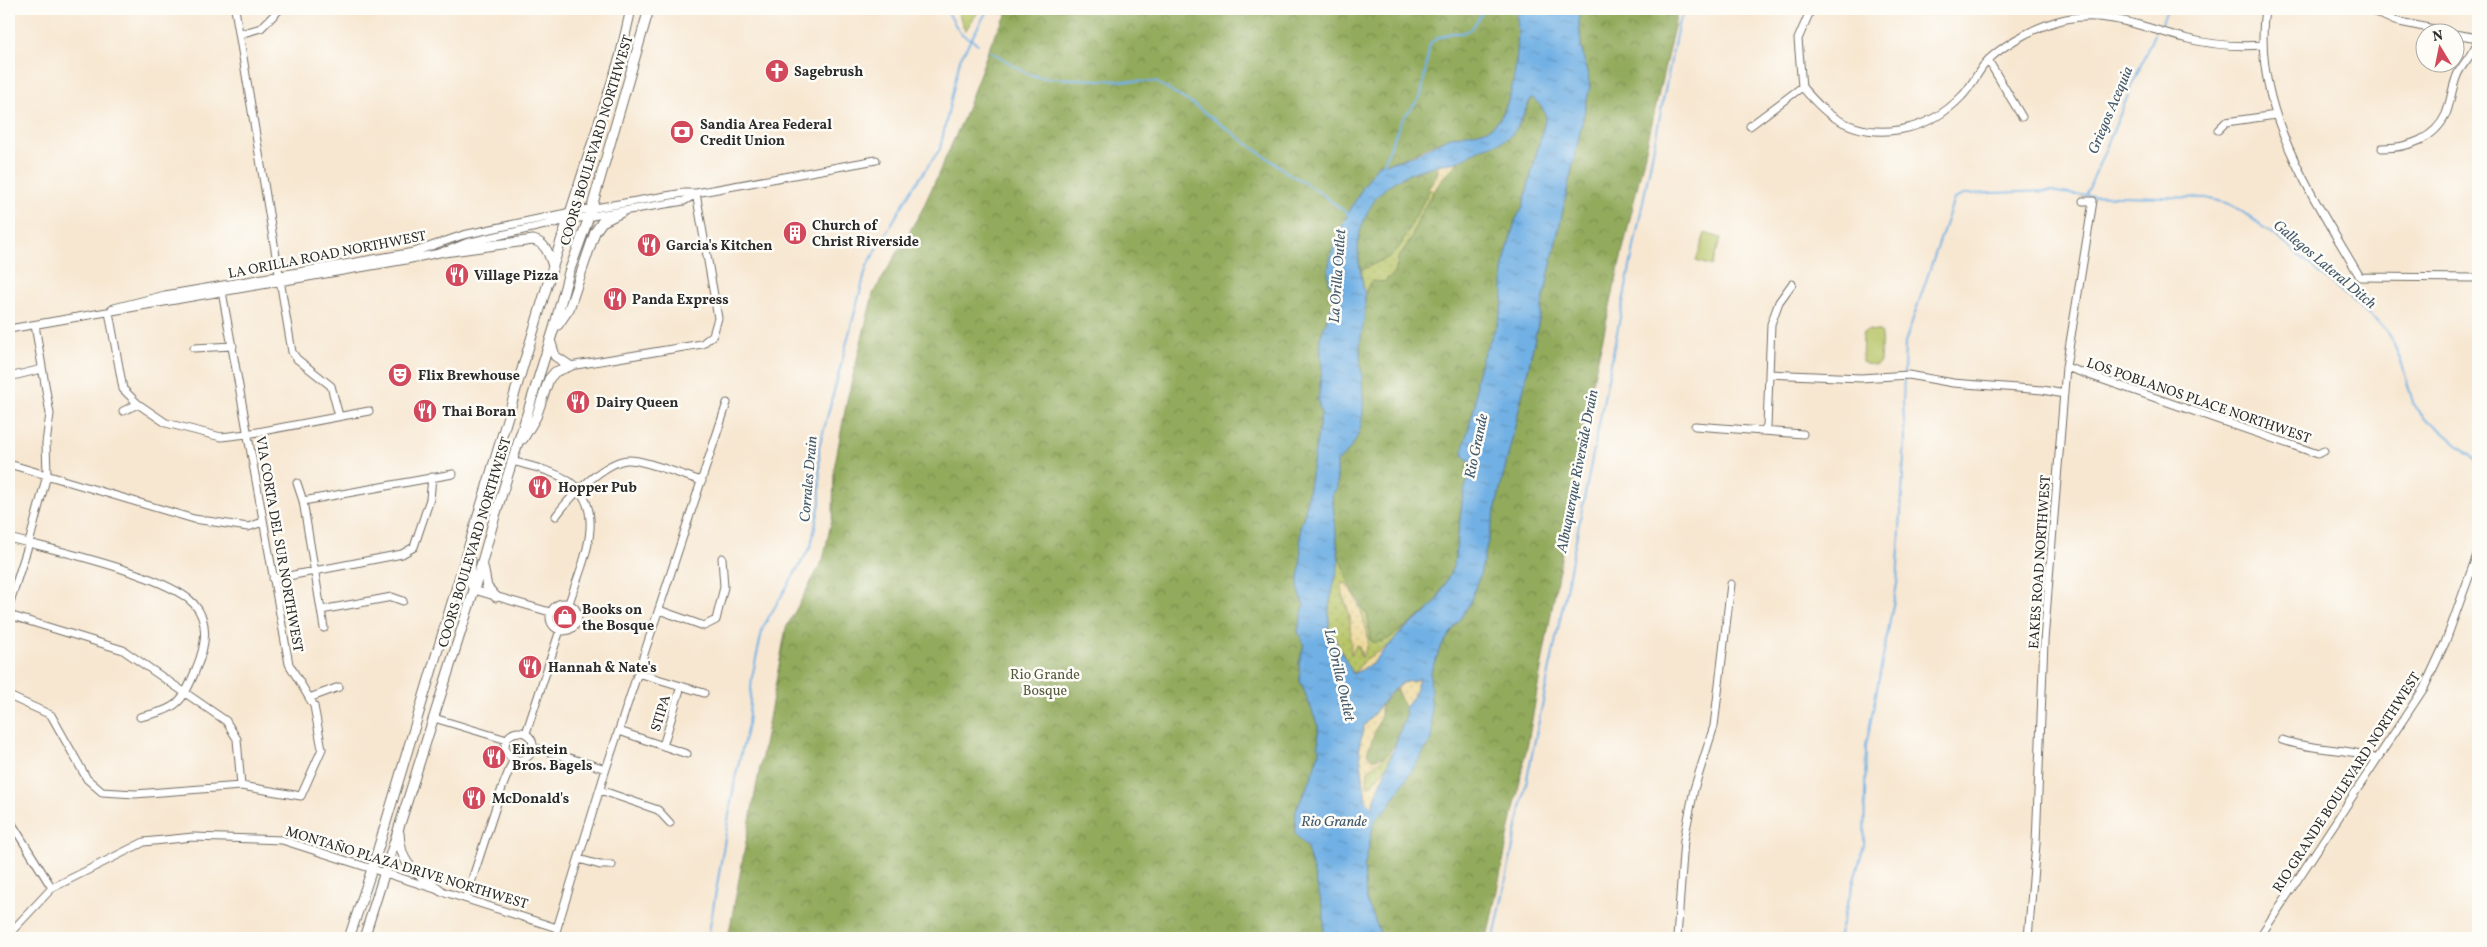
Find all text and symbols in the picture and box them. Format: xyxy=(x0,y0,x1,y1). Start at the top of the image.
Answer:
north arrow xyxy=(2414,22,2464,72)
text: N xyxy=(2431,26,2445,47)
street label: COORS BOULEVARD NORTHWEST xyxy=(556,33,639,248)
church icon: Sagebrush xyxy=(764,58,790,84)
place label: Sagebrush xyxy=(794,63,863,82)
water label: Griegos Acequia xyxy=(2083,64,2139,158)
place label: Sandia Area Federal Credit Union xyxy=(700,116,832,151)
bank icon: Sandia Area Federal Credit Union xyxy=(669,119,695,145)
water label: Gallegos Lateral Ditch xyxy=(2268,216,2380,315)
place label: Church of Christ Riverside xyxy=(812,217,919,252)
building icon: Church of Christ Riverside xyxy=(782,220,808,246)
street label: LA ORILLA ROAD NORTHWEST xyxy=(227,227,428,284)
water label: La Orilla Outlet xyxy=(1325,227,1352,324)
restaurant icon: Garcia's Kitchen xyxy=(636,232,662,258)
place label: Garcia's Kitchen xyxy=(666,237,772,256)
restaurant icon: Village Pizza xyxy=(444,262,470,288)
place label: Village Pizza xyxy=(474,267,559,286)
restaurant icon: Panda Express xyxy=(602,286,628,312)
place label: Panda Express xyxy=(632,291,729,310)
street label: LOS POBLANOS PLACE NORTHWEST xyxy=(2084,354,2313,449)
theatre icon: Flix Brewhouse xyxy=(387,362,413,388)
place label: Flix Brewhouse xyxy=(418,367,520,386)
water label: Albuquerque Riverside Drain xyxy=(1552,388,1605,556)
restaurant icon: Dairy Queen xyxy=(565,389,591,415)
place label: Dairy Queen xyxy=(596,394,679,413)
restaurant icon: Thai Boran xyxy=(412,398,438,424)
place label: Thai Boran xyxy=(442,403,516,422)
water label: Rio Grande xyxy=(1460,411,1495,481)
street label: VIA CORTA DEL SUR NORTHWEST xyxy=(250,435,307,654)
street label: COORS BOULEVARD NORTHWEST xyxy=(434,435,517,650)
water label: Corrales Drain xyxy=(795,435,824,523)
restaurant icon: Hopper Pub xyxy=(527,474,553,500)
street label: EAKES ROAD NORTHWEST xyxy=(2025,474,2056,650)
place label: Hopper Pub xyxy=(558,479,637,498)
place label: Books on the Bosque xyxy=(582,601,654,636)
shop icon: Books on the Bosque xyxy=(552,604,578,630)
water label: La Orilla Outlet xyxy=(1318,627,1360,725)
restaurant icon: Hannah & Nate's xyxy=(517,654,543,680)
place label: Hannah & Nate's xyxy=(548,659,657,678)
park label: Rio Grande Bosque xyxy=(1010,666,1080,701)
street label: RIO GRANDE BOULEVARD NORTHWEST xyxy=(2269,669,2426,897)
street label: STIPA xyxy=(647,693,676,734)
place label: Einstein Bros. Bagels xyxy=(512,741,592,776)
restaurant icon: Einstein Bros. Bagels xyxy=(481,744,507,770)
restaurant icon: McDonald's xyxy=(461,785,487,811)
place label: McDonald's xyxy=(492,790,569,809)
water label: Rio Grande xyxy=(1301,812,1367,833)
street label: MONTAÑO PLAZA DRIVE NORTHWEST xyxy=(283,822,530,914)

